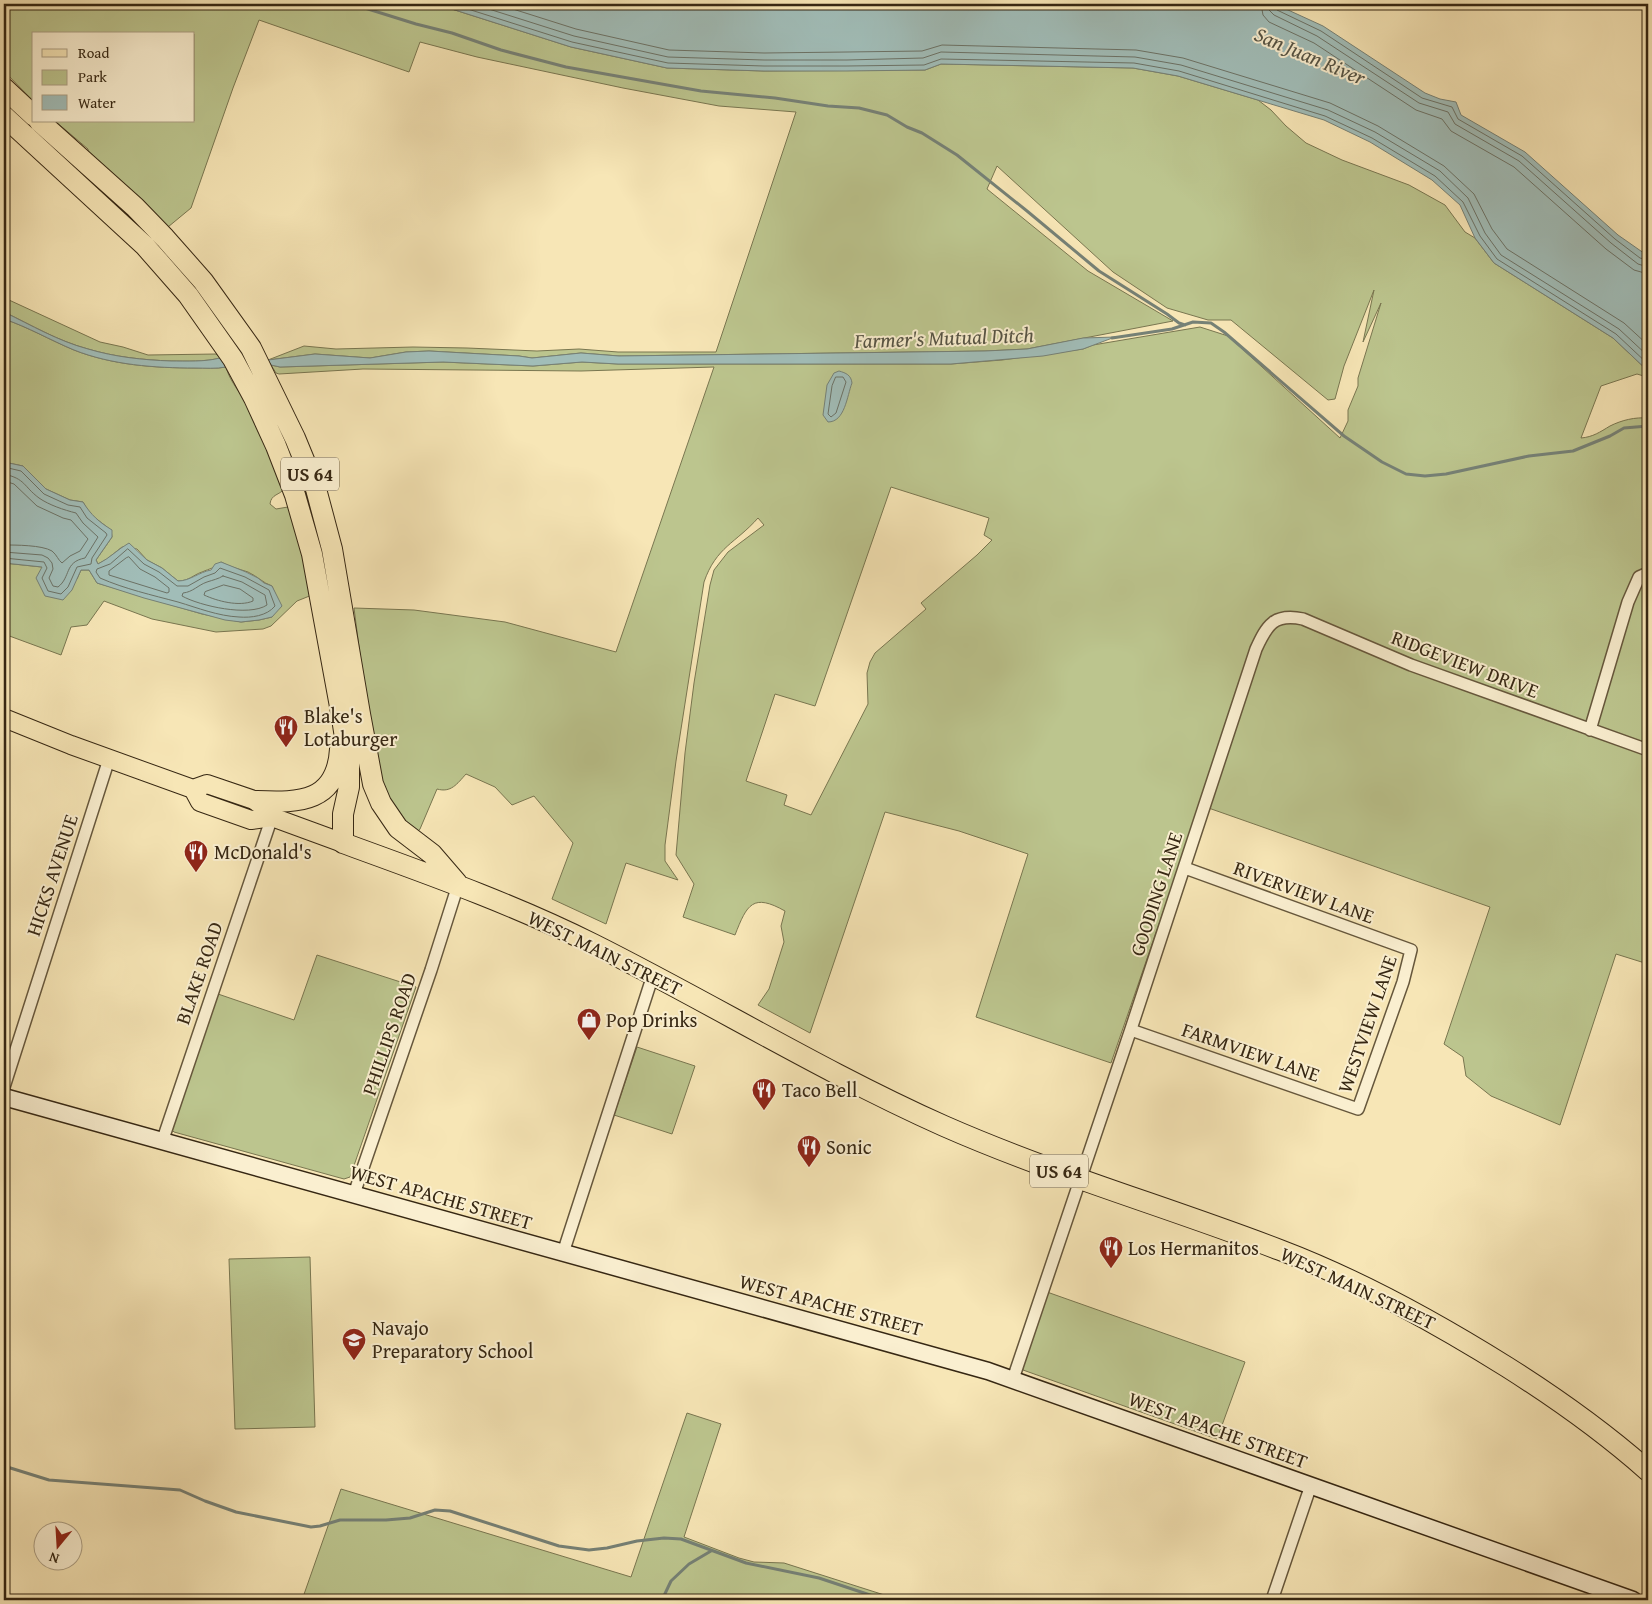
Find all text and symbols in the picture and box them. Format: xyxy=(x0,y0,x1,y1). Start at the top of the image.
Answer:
water label: San Juan River xyxy=(1250,18,1371,93)
legend xyxy=(32,32,195,122)
text: Road xyxy=(78,42,109,63)
text: Park xyxy=(78,66,107,87)
text: Water xyxy=(78,92,116,113)
water label: Farmer's Mutual Ditch xyxy=(853,319,1035,356)
road number: US 64 xyxy=(281,458,339,490)
street label: RIDGEVIEW DRIVE xyxy=(1387,622,1543,705)
place label: Blake's Lotaburger xyxy=(304,701,397,753)
restaurant icon: Blake's Lotaburger xyxy=(273,714,299,748)
street label: HICKS AVENUE xyxy=(18,810,85,939)
street label: GOODING LANE xyxy=(1122,828,1189,960)
place label: McDonald's xyxy=(214,837,312,866)
restaurant icon: McDonald's xyxy=(183,839,209,873)
street label: RIVERVIEW LANE xyxy=(1230,853,1378,930)
street label: WEST MAIN STREET xyxy=(523,903,687,1003)
street label: BLAKE ROAD xyxy=(167,918,230,1028)
street label: WESTVIEW LANE xyxy=(1329,951,1404,1097)
street label: PHILLIPS ROAD xyxy=(354,969,423,1099)
place label: Pop Drinks xyxy=(606,1005,698,1034)
shop icon: Pop Drinks xyxy=(576,1007,602,1041)
street label: FARMVIEW LANE xyxy=(1178,1014,1324,1089)
place label: Taco Bell xyxy=(782,1075,858,1104)
restaurant icon: Taco Bell xyxy=(751,1077,777,1111)
place label: Sonic xyxy=(826,1132,872,1161)
restaurant icon: Sonic xyxy=(796,1134,822,1168)
road number: US 64 xyxy=(1030,1154,1088,1188)
street label: WEST APACHE STREET xyxy=(346,1157,536,1236)
place label: Los Hermanitos xyxy=(1128,1233,1259,1262)
restaurant icon: Los Hermanitos xyxy=(1098,1235,1124,1269)
street label: WEST MAIN STREET xyxy=(1276,1239,1441,1336)
street label: WEST APACHE STREET xyxy=(736,1266,926,1343)
place label: Navajo Preparatory School xyxy=(372,1313,534,1365)
school or university icon: Navajo Preparatory School xyxy=(341,1327,367,1361)
street label: WEST APACHE STREET xyxy=(1125,1384,1312,1475)
north arrow xyxy=(32,1522,82,1572)
text: N xyxy=(46,1547,62,1569)

